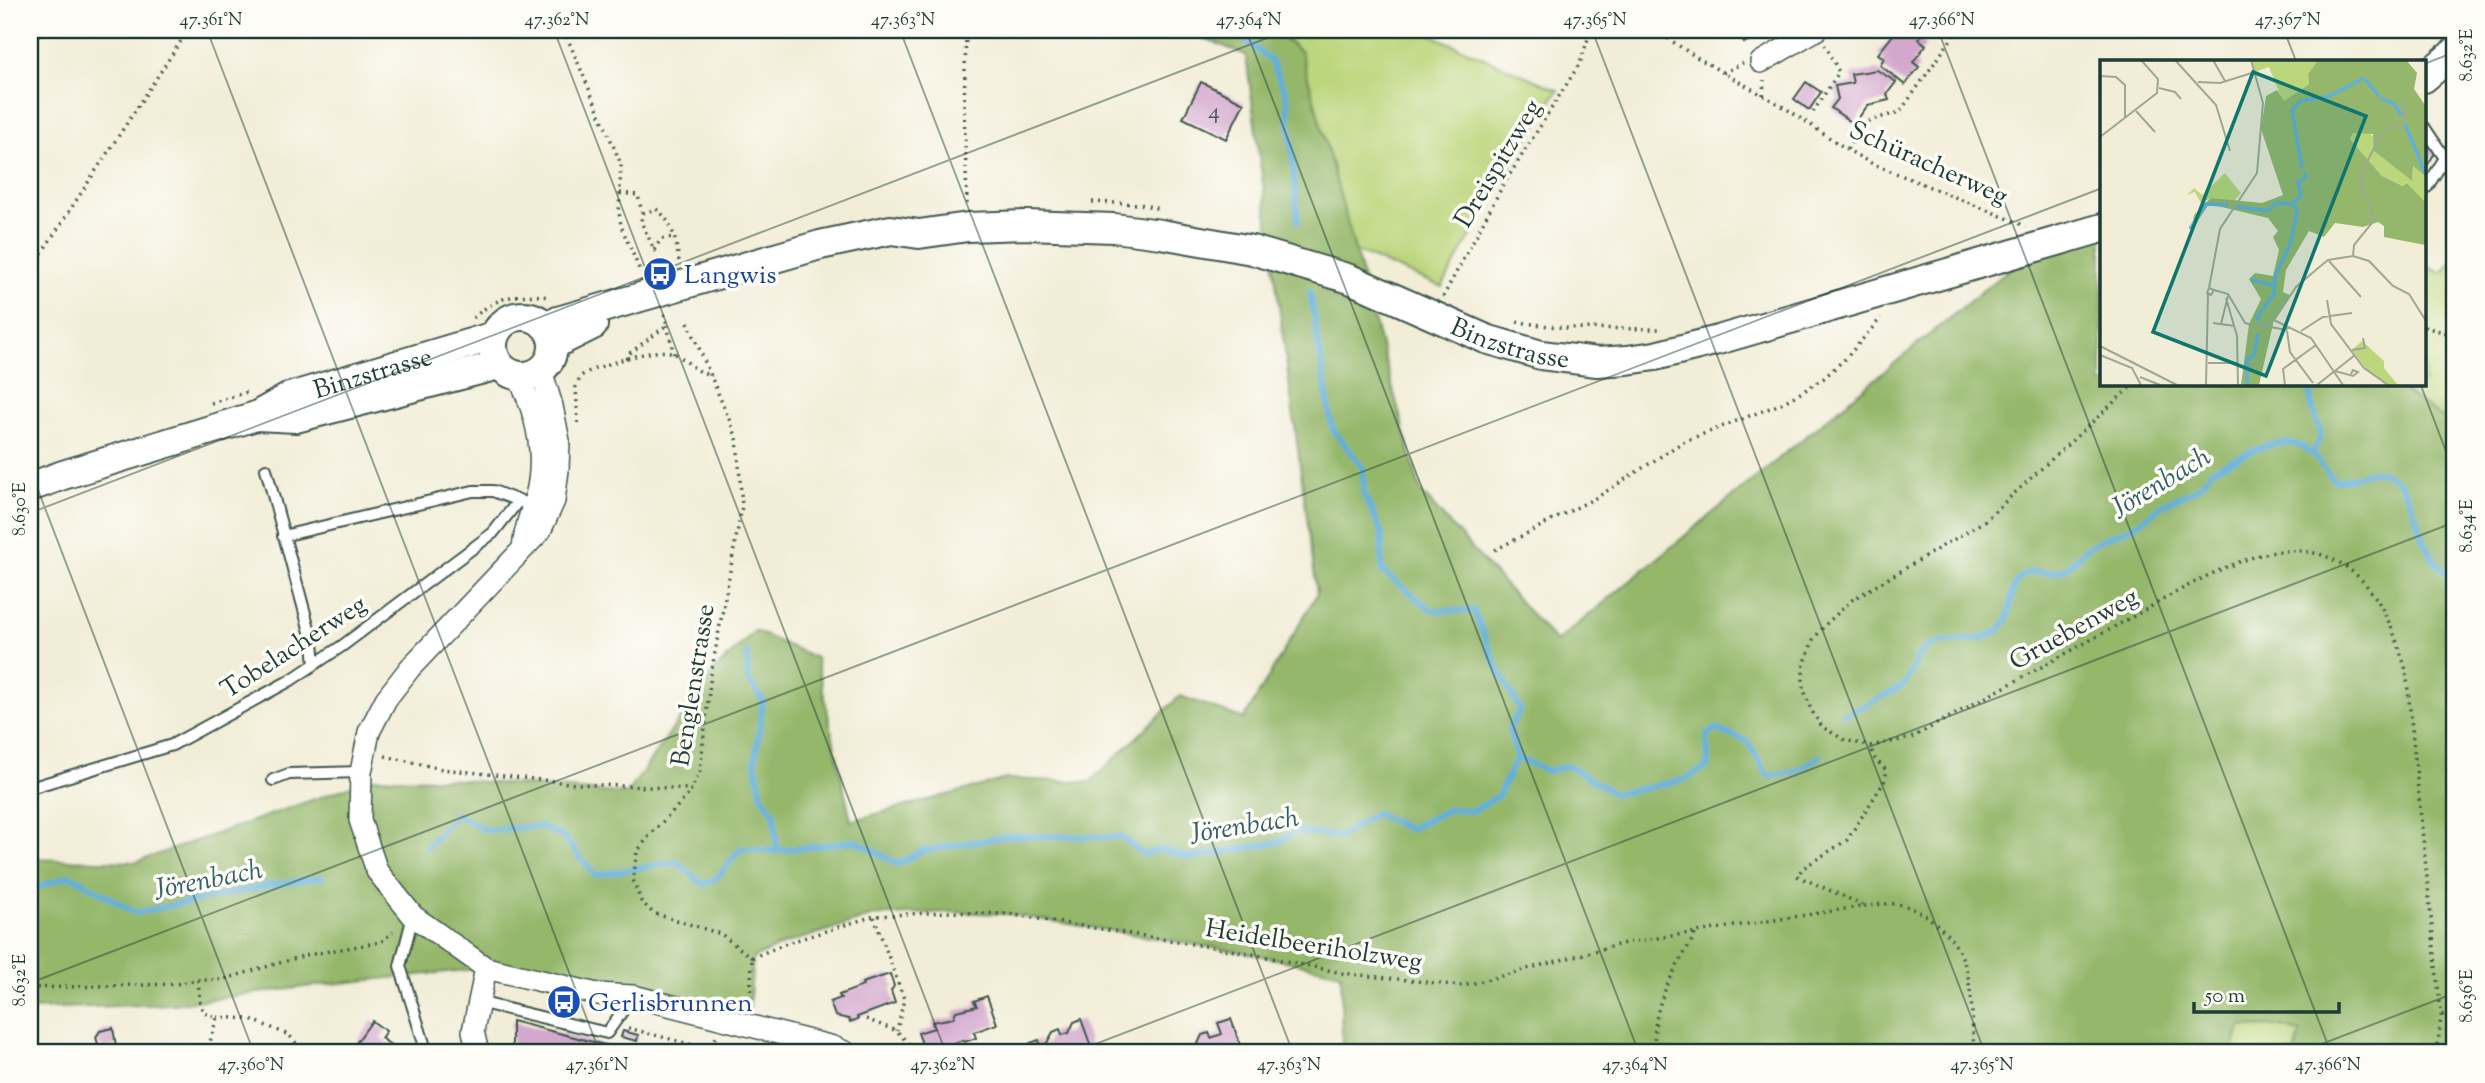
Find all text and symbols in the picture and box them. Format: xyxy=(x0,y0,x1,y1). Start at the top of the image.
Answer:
text: 47.361°N xyxy=(180,8,242,34)
text: 47.362°N xyxy=(525,8,589,34)
text: 47.363°N xyxy=(871,8,935,34)
text: 47.364°N xyxy=(1216,8,1282,34)
text: 47.365°N xyxy=(1563,8,1627,34)
text: 47.366°N xyxy=(1909,8,1975,34)
text: 47.367°N xyxy=(2255,8,2321,34)
text: 8.632°E xyxy=(2455,28,2481,81)
inset map xyxy=(2100,60,2426,385)
street label: Dreispitzweg xyxy=(1446,93,1552,236)
house number: 4 xyxy=(1208,96,1220,129)
street label: Schüracherweg xyxy=(1843,113,2013,216)
bus stop icon: Langwis xyxy=(641,255,679,293)
place label: Langwis xyxy=(684,258,777,295)
street label: Binzstrasse xyxy=(1444,310,1571,379)
street label: Binzstrasse xyxy=(309,339,437,410)
water label: Jörenbach xyxy=(2103,438,2219,529)
text: 8.630°E xyxy=(8,482,34,536)
text: 8.634°E xyxy=(2455,499,2481,553)
street label: Gruebenweg xyxy=(2003,580,2145,681)
street label: Tobelacherweg xyxy=(214,587,374,709)
street label: Benglenstrasse xyxy=(663,601,726,769)
water label: Jörenbach xyxy=(1186,799,1302,855)
water label: Jörenbach xyxy=(150,851,267,911)
street label: Heidelbeeriholzweg xyxy=(1203,911,1425,982)
text: 8.632°E xyxy=(8,953,34,1006)
text: 8.636°E xyxy=(2455,969,2481,1023)
scale bar xyxy=(2194,971,2340,1015)
text: 50 m xyxy=(2204,982,2245,1012)
bus stop icon: Gerlisbrunnen xyxy=(545,983,583,1021)
place label: Gerlisbrunnen xyxy=(588,986,753,1023)
text: 47.360°N xyxy=(218,1053,284,1079)
text: 47.361°N xyxy=(566,1053,628,1079)
text: 47.362°N xyxy=(911,1053,975,1079)
text: 47.363°N xyxy=(1257,1053,1321,1079)
text: 47.364°N xyxy=(1602,1053,1668,1079)
text: 47.365°N xyxy=(1950,1053,2014,1079)
text: 47.366°N xyxy=(2295,1053,2361,1079)

